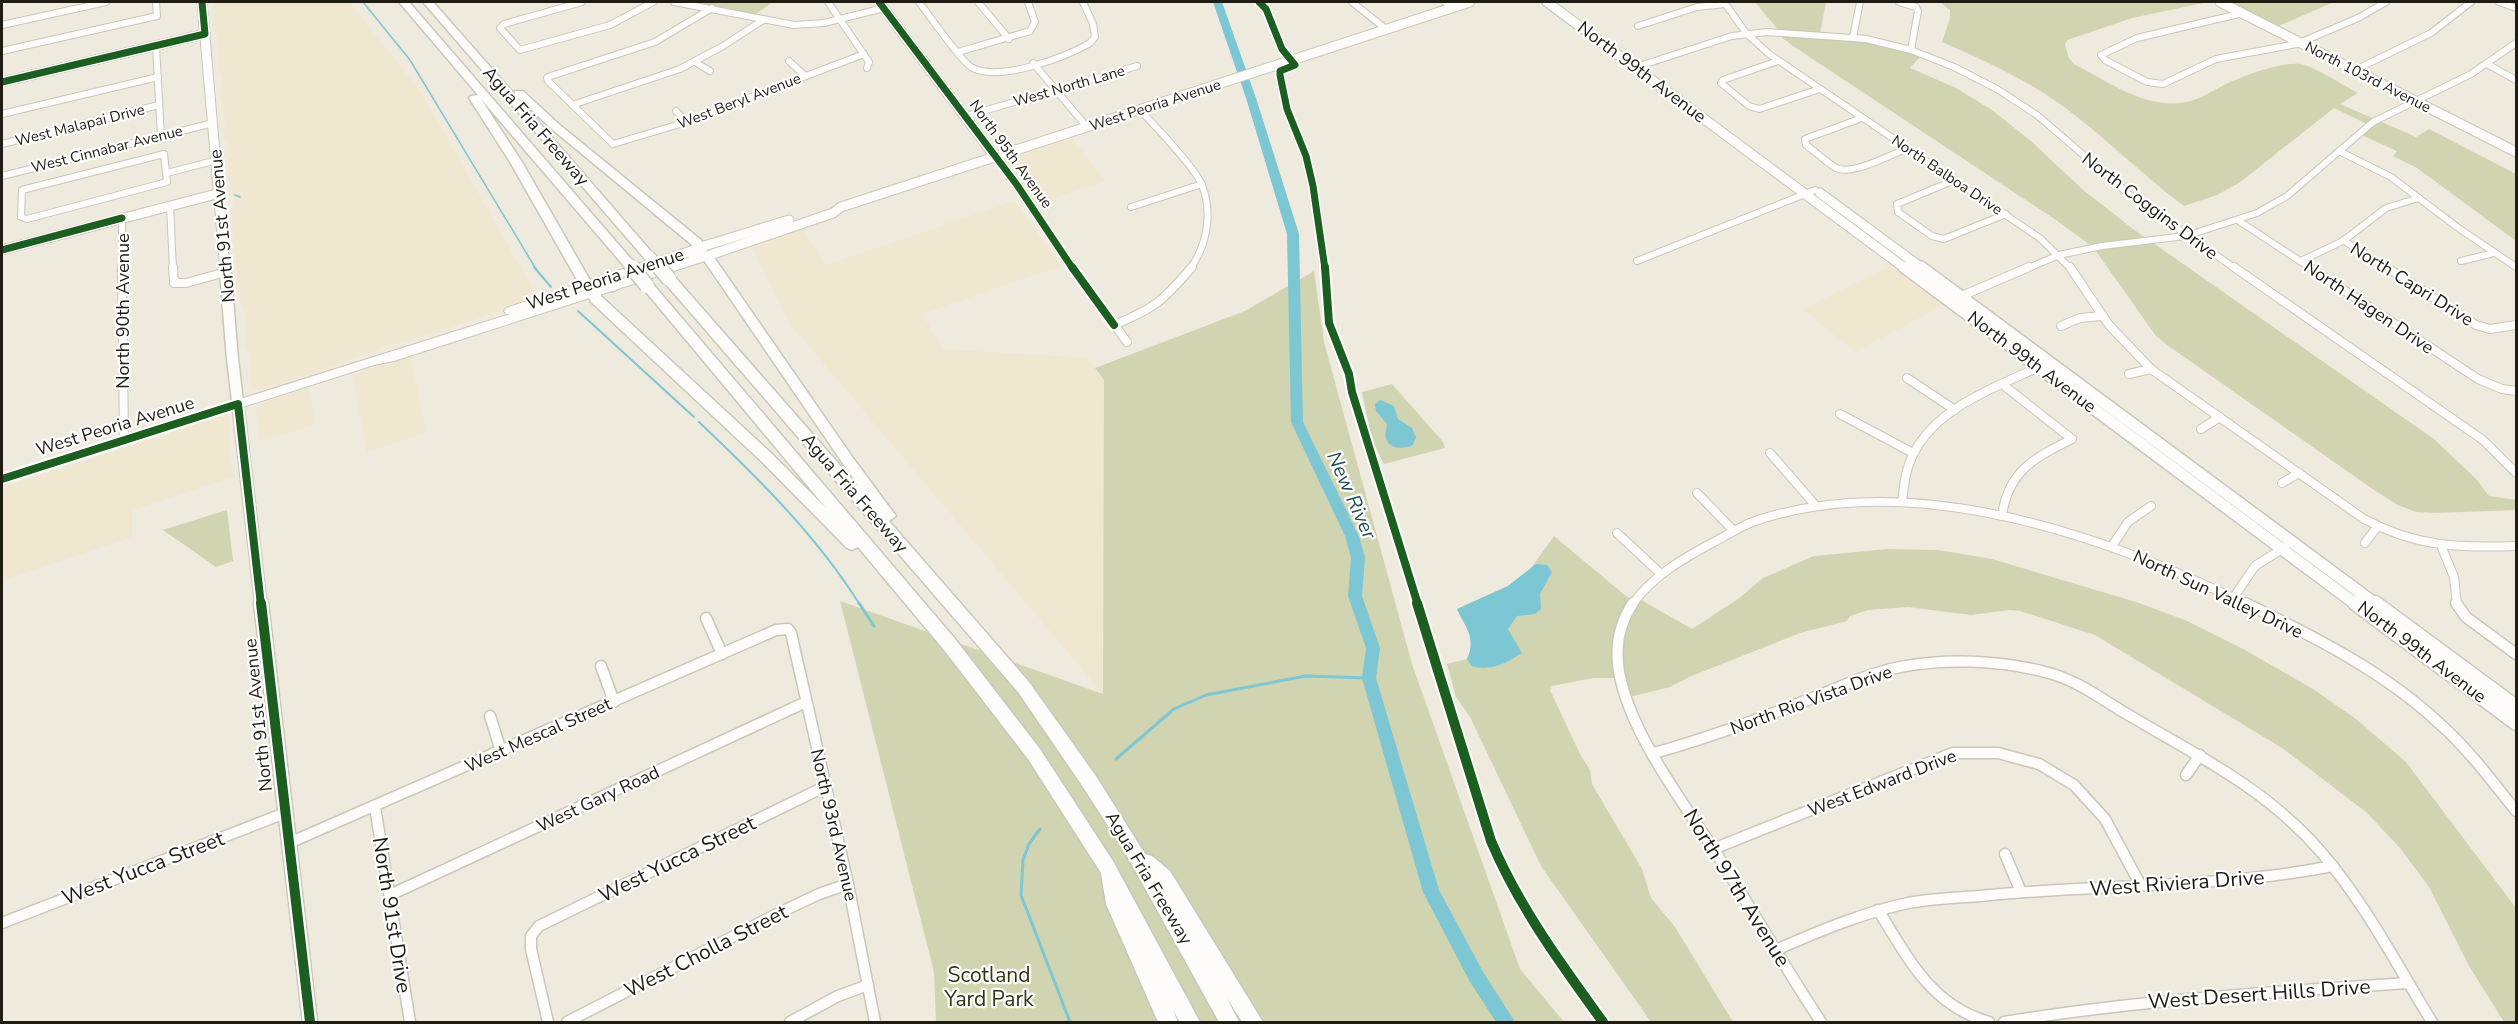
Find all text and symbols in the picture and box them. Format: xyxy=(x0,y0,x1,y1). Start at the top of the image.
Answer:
street label: North 99th Avenue xyxy=(1573,16,1711,128)
street label: North 103rd Avenue xyxy=(2302,37,2434,117)
street label: West North Lane xyxy=(1011,60,1127,112)
street label: Agua Fria Freeway xyxy=(477,61,595,191)
street label: West Beryl Avenue xyxy=(674,68,804,134)
street label: West Peoria Avenue xyxy=(1087,74,1223,136)
street label: North 95th Avenue xyxy=(965,96,1057,212)
street label: West Malapai Drive xyxy=(13,99,147,151)
street label: West Cinnabar Avenue xyxy=(29,120,185,178)
street label: North Balboa Drive xyxy=(1888,130,2006,220)
street label: North Coggins Drive xyxy=(2077,147,2223,265)
street label: North 91st Avenue xyxy=(203,148,241,304)
street label: North 90th Avenue xyxy=(111,233,135,389)
street label: North Capri Drive xyxy=(2346,236,2478,332)
street label: West Peoria Avenue xyxy=(523,242,687,316)
street label: North Hagen Drive xyxy=(2299,254,2439,360)
street label: North 99th Avenue xyxy=(1963,306,2101,418)
street label: West Peoria Avenue xyxy=(33,390,197,462)
street label: Agua Fria Freeway xyxy=(796,428,914,558)
water label: New River xyxy=(1320,447,1383,544)
street label: North Sun Valley Drive xyxy=(2129,544,2307,644)
street label: North 99th Avenue xyxy=(2353,596,2491,708)
street label: North 91st Avenue xyxy=(238,637,278,793)
street label: North Rio Vista Drive xyxy=(1727,660,1895,740)
street label: West Mescal Street xyxy=(461,692,616,778)
street label: West Edward Drive xyxy=(1804,744,1960,822)
street label: North 93rd Avenue xyxy=(805,746,863,904)
street label: West Gary Road xyxy=(533,760,663,838)
street label: North 97th Avenue xyxy=(1677,804,1797,972)
street label: Agua Fria Freeway xyxy=(1100,807,1199,950)
street label: West Yucca Street xyxy=(594,809,761,909)
street label: West Yucca Street xyxy=(58,824,229,912)
street label: North 91st Drive xyxy=(366,835,418,995)
street label: West Riviera Drive xyxy=(2089,863,2265,903)
street label: West Cholla Street xyxy=(620,897,793,1004)
park label: Scotland Yard Park xyxy=(943,961,1034,1013)
street label: West Desert Hills Drive xyxy=(2147,972,2371,1016)

